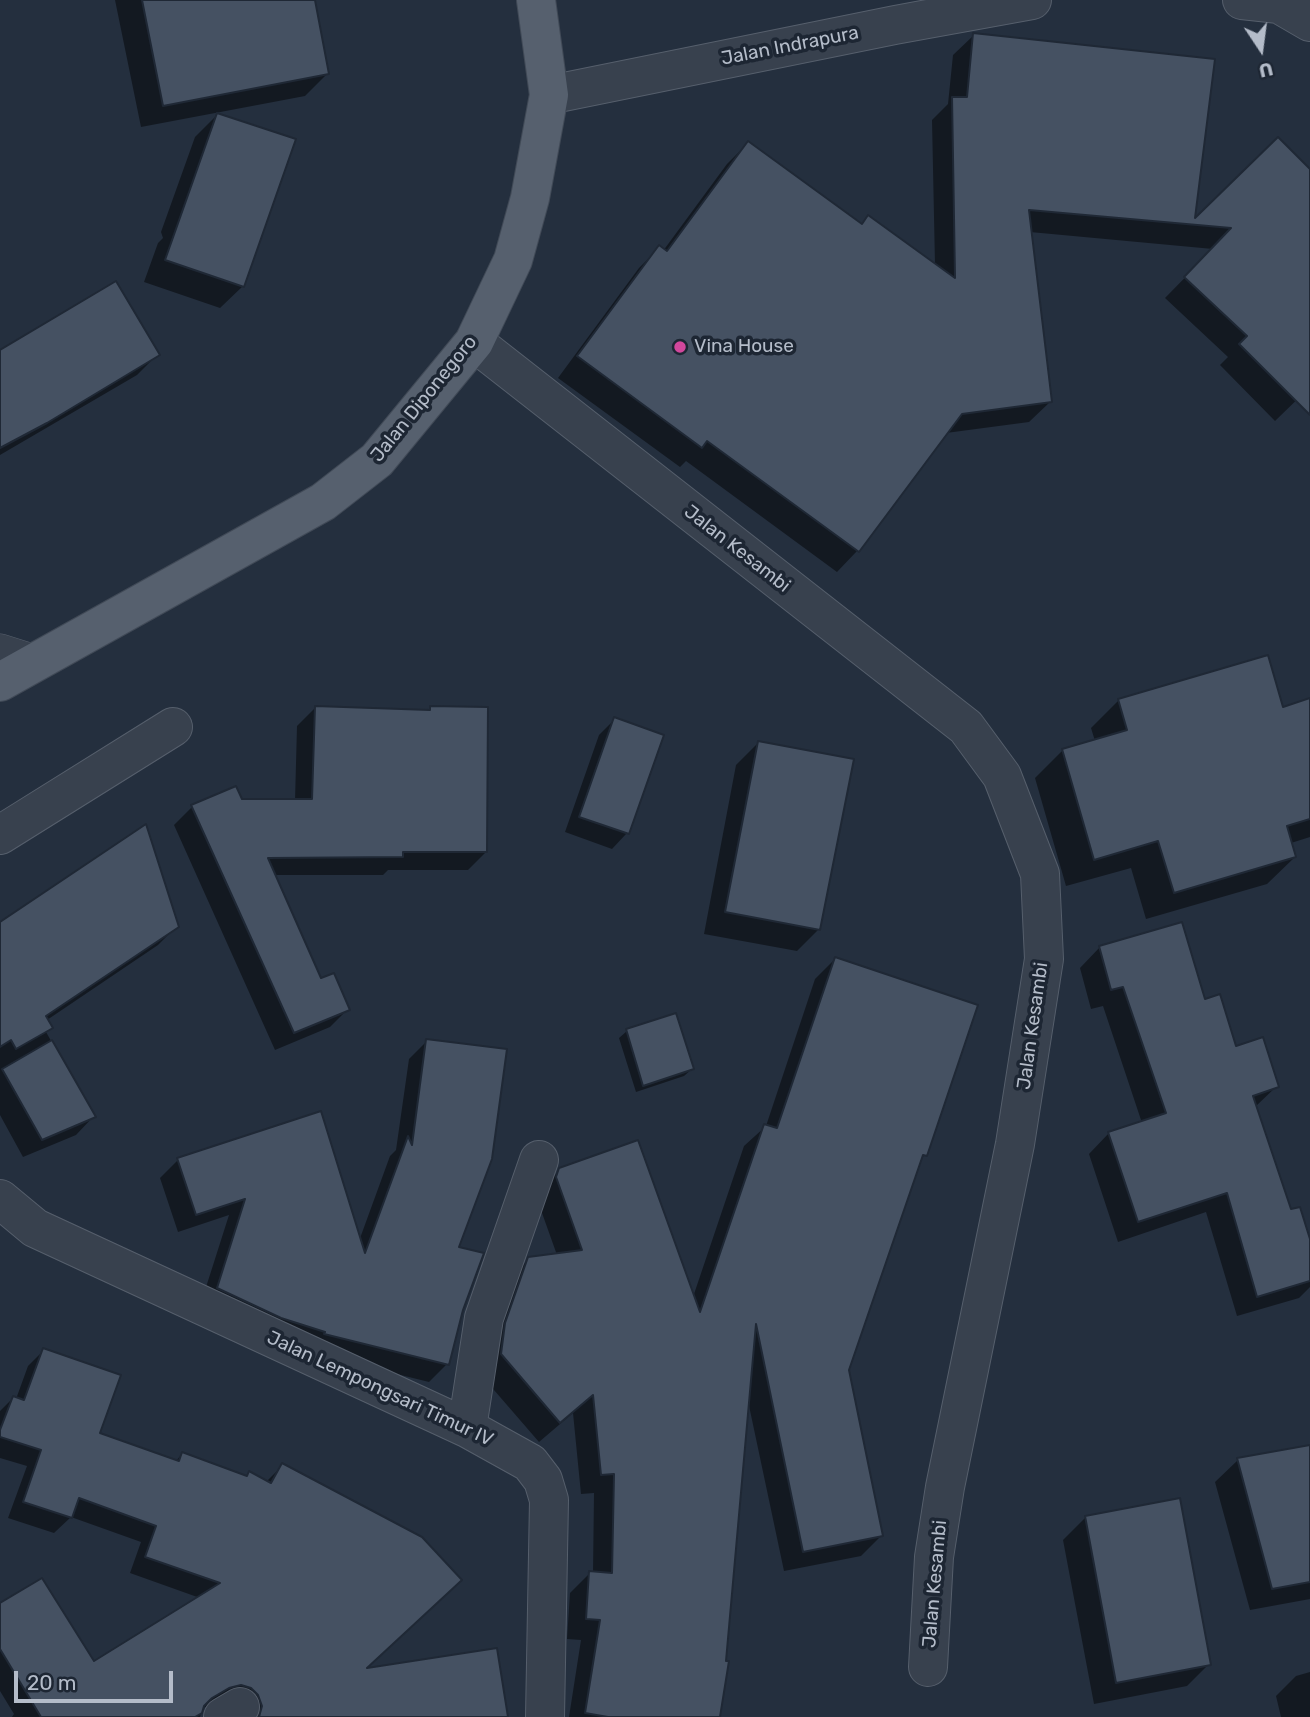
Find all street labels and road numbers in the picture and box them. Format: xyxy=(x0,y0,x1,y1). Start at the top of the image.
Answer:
street label: Jalan Indrapura xyxy=(719,21,861,71)
street label: Jalan Diponegoro xyxy=(366,331,482,467)
street label: Jalan Kesambi xyxy=(679,501,795,597)
street label: Jalan Kesambi xyxy=(1013,961,1053,1091)
street label: Jalan Lempongsari Timur IV xyxy=(263,1327,497,1451)
street label: Jalan Kesambi xyxy=(918,1519,952,1649)

